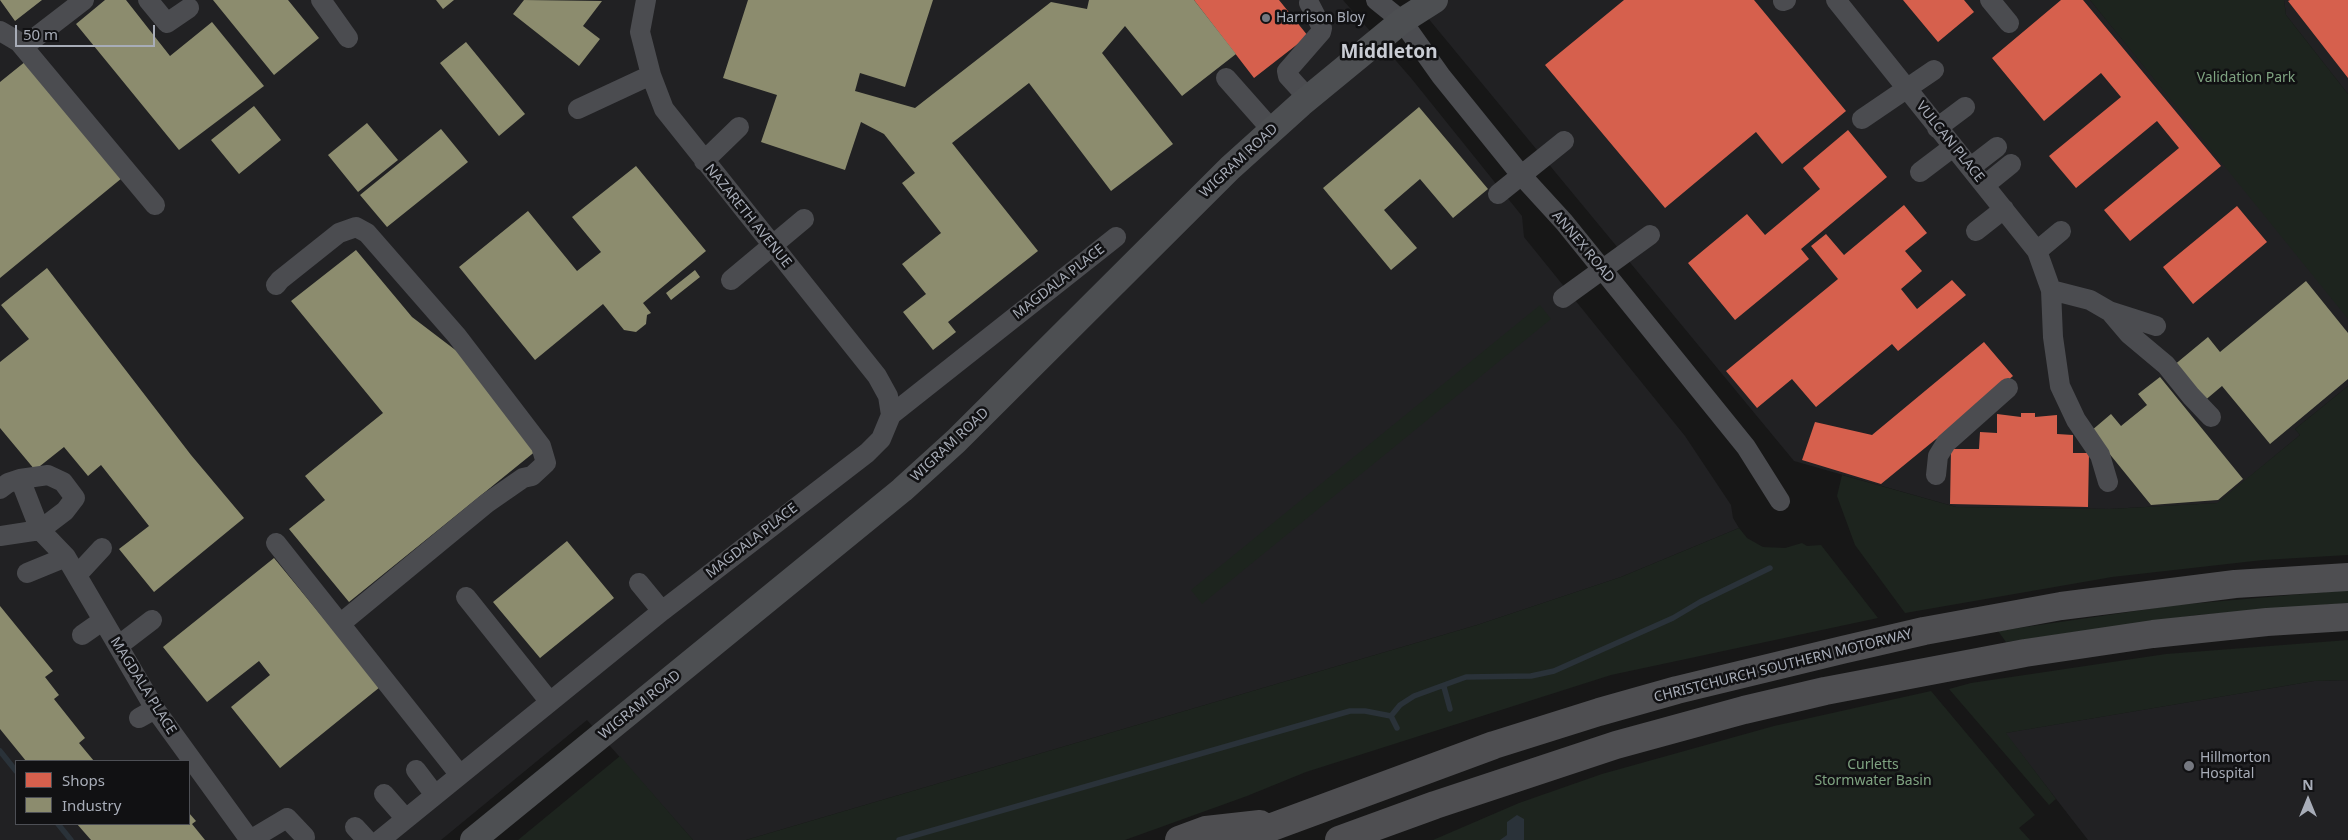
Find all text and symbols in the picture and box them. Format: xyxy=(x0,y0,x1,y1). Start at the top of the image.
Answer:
place label: Harrison Bloy xyxy=(1276,10,1365,26)
marker: Harrison Bloy xyxy=(1260,12,1272,24)
scale bar xyxy=(18,15,158,47)
text: 50 m xyxy=(23,24,58,44)
district label: Middleton xyxy=(1340,42,1438,64)
park label: Validation Park xyxy=(2197,70,2295,86)
street label: VULCAN PLACE xyxy=(1912,98,1988,186)
street label: WIGRAM ROAD xyxy=(1197,121,1281,201)
street label: NAZARETH AVENUE xyxy=(701,161,795,271)
street label: ANNEX ROAD xyxy=(1548,208,1618,286)
street label: MAGDALA PLACE xyxy=(1010,241,1108,323)
street label: WIGRAM ROAD xyxy=(908,405,992,485)
street label: MAGDALA PLACE xyxy=(703,500,801,582)
street label: CHRISTCHURCH SOUTHERN MOTORWAY xyxy=(1652,626,1914,706)
street label: MAGDALA PLACE xyxy=(106,634,180,738)
street label: WIGRAM ROAD xyxy=(596,667,684,743)
place label: Hillmorton Hospital xyxy=(2200,750,2271,782)
park label: Curletts Stormwater Basin xyxy=(1814,757,1932,790)
marker: Hillmorton Hospital xyxy=(2182,759,2196,773)
legend xyxy=(15,760,190,825)
text: Shops xyxy=(62,770,105,790)
north arrow xyxy=(2283,775,2333,825)
text: N xyxy=(2302,775,2314,794)
text: Industry xyxy=(62,795,121,815)

